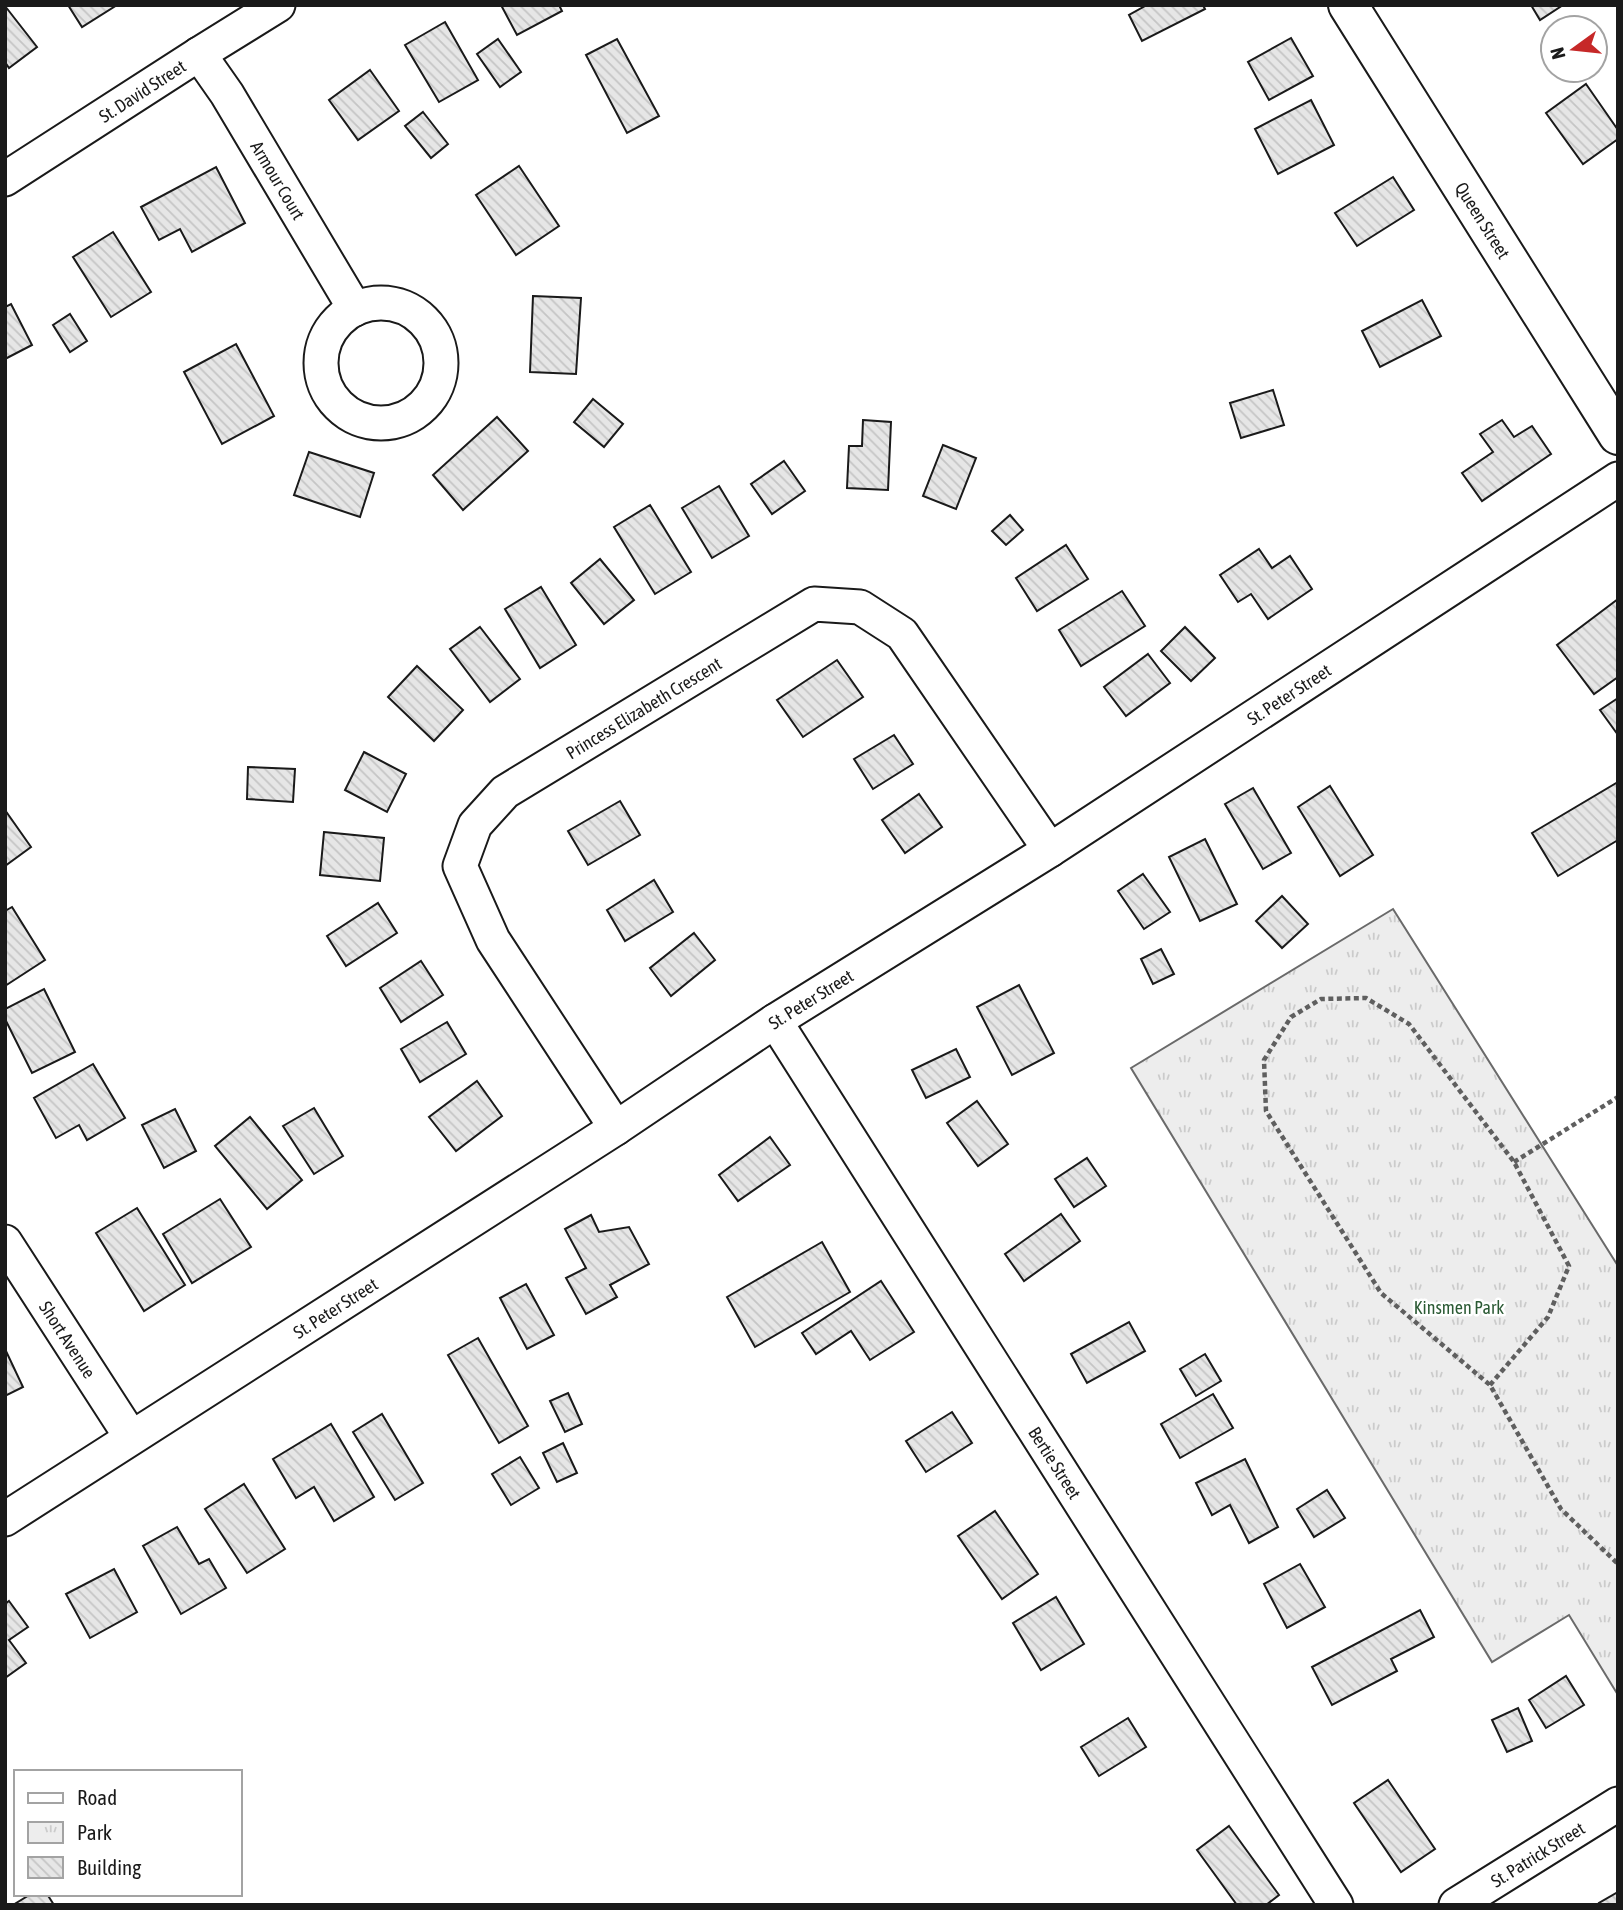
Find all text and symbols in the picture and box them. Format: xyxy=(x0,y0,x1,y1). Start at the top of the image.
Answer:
north arrow xyxy=(1539,14,1609,84)
text: N xyxy=(1546,45,1570,62)
street label: St. David Street xyxy=(95,55,189,126)
street label: Armour Court xyxy=(247,137,310,223)
street label: Queen Street xyxy=(1451,178,1515,262)
street label: Princess Elizabeth Crescent xyxy=(562,652,725,763)
street label: St. Peter Street xyxy=(1243,659,1335,729)
street label: St. Peter Street xyxy=(764,965,857,1033)
street label: St. Peter Street xyxy=(289,1273,381,1342)
street label: Short Avenue xyxy=(35,1297,101,1382)
park label: Kinsmen Park xyxy=(1414,1297,1504,1318)
street label: Bertie Street xyxy=(1025,1423,1086,1503)
legend xyxy=(14,1770,242,1896)
text: Road xyxy=(77,1785,117,1809)
street label: St. Patrick Street xyxy=(1487,1817,1588,1891)
text: Park xyxy=(77,1820,112,1844)
text: Building xyxy=(77,1855,141,1879)

